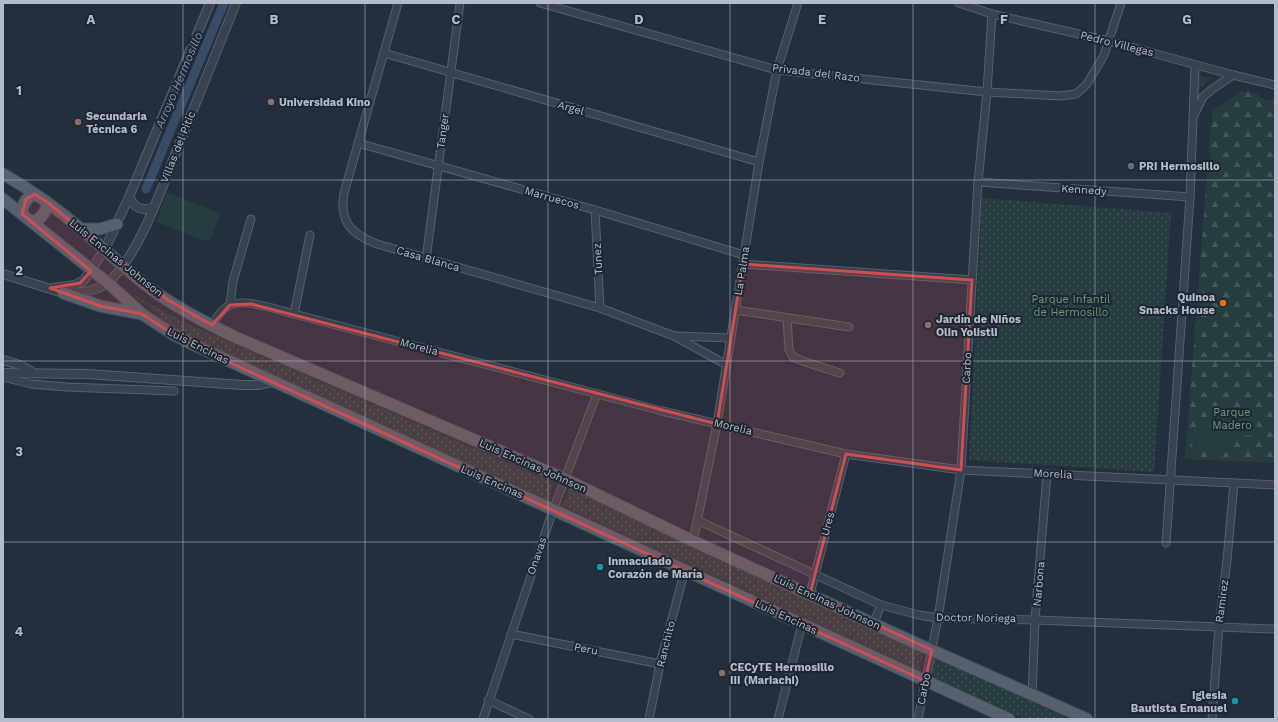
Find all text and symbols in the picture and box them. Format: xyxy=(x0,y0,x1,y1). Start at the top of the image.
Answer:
text: A xyxy=(87,12,96,27)
text: B xyxy=(270,12,279,27)
text: C xyxy=(452,12,461,27)
text: D xyxy=(634,12,644,27)
text: E xyxy=(818,12,826,27)
text: F xyxy=(1000,12,1008,27)
text: G xyxy=(1182,12,1192,27)
street label: Pedro Villegas xyxy=(1079,29,1155,59)
water label: Arroyo Hermosillo xyxy=(152,30,206,131)
street label: Privada del Razo xyxy=(771,61,861,85)
text: 1 xyxy=(16,83,22,98)
place label: Universidad Kino xyxy=(279,96,371,109)
marker: Universidad Kino xyxy=(266,97,276,107)
street label: Argel xyxy=(556,98,586,118)
street label: Villas del Pitic xyxy=(158,109,198,185)
place label: Secundaria Técnica 6 xyxy=(86,110,148,136)
street label: Tanger xyxy=(434,112,452,149)
marker: Secundaria Técnica 6 xyxy=(73,117,83,127)
place label: PRI Hermosillo xyxy=(1139,160,1220,173)
marker: PRI Hermosillo xyxy=(1126,161,1136,171)
street label: Kennedy xyxy=(1061,182,1108,198)
street label: Marruecos xyxy=(523,184,581,212)
street label: Luis Encinas Johnson xyxy=(67,216,165,300)
street label: Tunez xyxy=(591,243,605,275)
street label: Casa Blanca xyxy=(395,244,461,274)
street label: La Palma xyxy=(732,246,752,296)
text: 2 xyxy=(15,263,23,278)
place label: Quinoa Snacks House xyxy=(1139,291,1216,317)
park label: Parque Infantil de Hermosillo xyxy=(1032,293,1111,319)
marker: Quinoa Snacks House xyxy=(1218,298,1228,308)
place label: Jardín de Niños Olin Yolistli xyxy=(936,313,1021,339)
marker: Jardín de Niños Olin Yolistli xyxy=(923,320,933,330)
street label: Luis Encinas xyxy=(165,325,231,367)
street label: Morelia xyxy=(398,336,440,358)
street label: Carbo xyxy=(960,352,974,384)
park label: Parque Madero xyxy=(1212,406,1252,432)
street label: Morelia xyxy=(712,416,754,438)
street label: Luis Encinas Johnson xyxy=(477,436,589,496)
text: 3 xyxy=(15,444,23,459)
street label: Luis Encinas xyxy=(459,462,525,502)
street label: Morelia xyxy=(1033,466,1073,482)
street label: Ures xyxy=(819,510,837,537)
street label: Onavas xyxy=(525,535,549,576)
place label: Inmaculado Corazón de María xyxy=(608,555,703,581)
street label: Narbona xyxy=(1031,561,1047,607)
marker: Inmaculado Corazón de María xyxy=(595,562,605,572)
street label: Luis Encinas Johnson xyxy=(771,571,883,633)
street label: Ramirez xyxy=(1213,579,1231,623)
street label: Luis Encinas xyxy=(753,597,819,637)
street label: Doctor Noriega xyxy=(936,611,1016,625)
street label: Ranchito xyxy=(654,619,678,669)
text: 4 xyxy=(15,624,24,639)
street label: Peru xyxy=(573,640,599,658)
place label: CECyTE Hermosillo III (Mariachi) xyxy=(730,661,834,687)
marker: CECyTE Hermosillo III (Mariachi) xyxy=(717,668,727,678)
street label: Carbo xyxy=(915,672,933,706)
place label: Iglesia Bautista Emanuel xyxy=(1131,689,1228,715)
marker: Iglesia Bautista Emanuel xyxy=(1230,696,1240,706)

